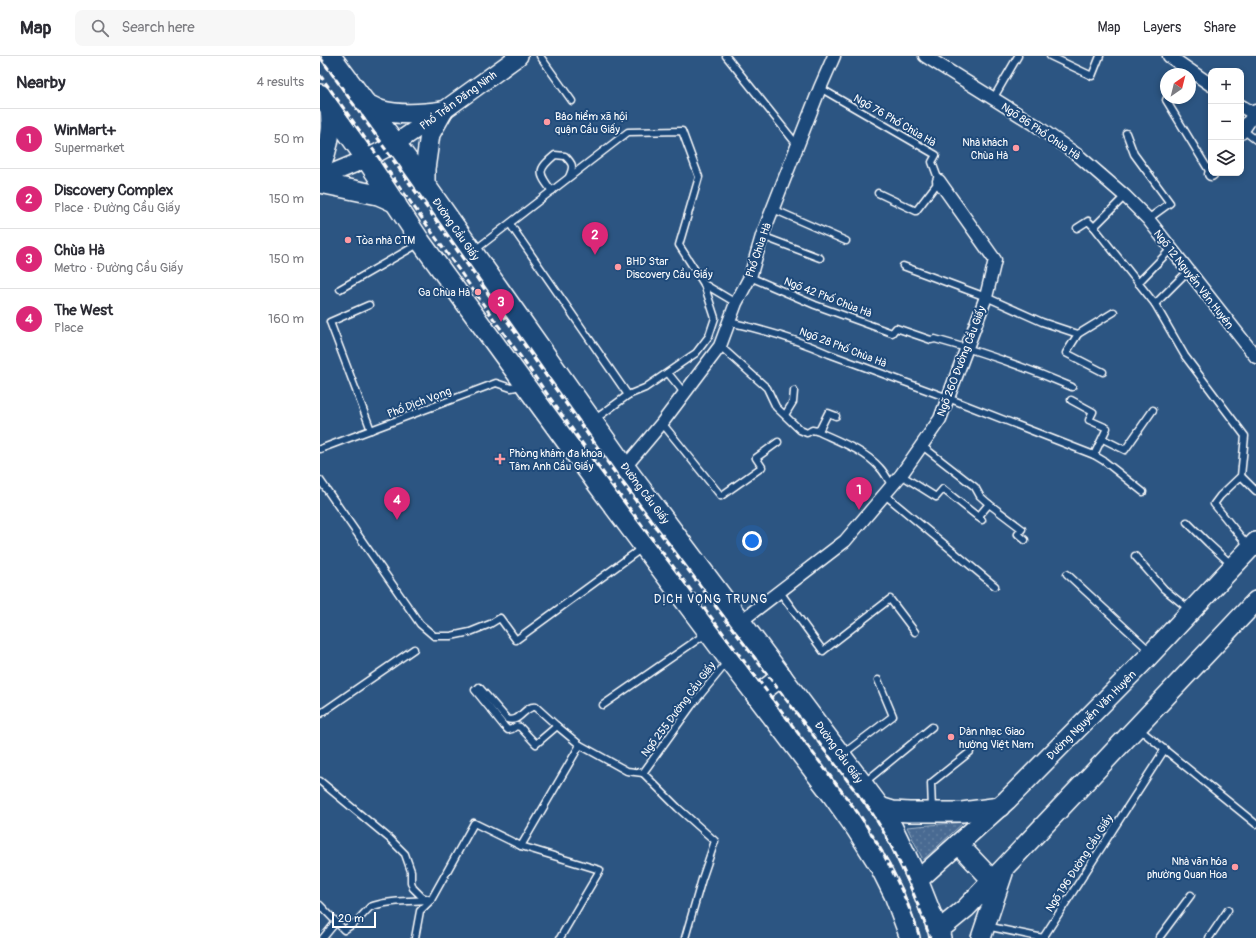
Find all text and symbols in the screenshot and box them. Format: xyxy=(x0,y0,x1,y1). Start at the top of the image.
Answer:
search box xyxy=(75,10,355,46)
text: Map xyxy=(20,16,51,40)
icon: search xyxy=(89,17,111,39)
text: Search here xyxy=(121,18,195,37)
text: Map xyxy=(1098,19,1121,36)
text: Layers xyxy=(1143,19,1181,36)
text: Share xyxy=(1203,19,1236,36)
street label: Phố Trần Đăng Ninh xyxy=(417,67,499,133)
north arrow xyxy=(1160,68,1196,104)
map controls xyxy=(1208,68,1244,176)
button: + xyxy=(1208,68,1244,104)
text: Nearby xyxy=(16,72,65,93)
text: 4 results xyxy=(257,74,304,90)
street label: Ngõ 76 Phố Chùa Hà xyxy=(851,92,938,149)
street label: Ngõ 86 Phố Chùa Hà xyxy=(999,100,1083,163)
button: − xyxy=(1208,104,1244,140)
place label: Bảo hiểm xã hội quận Cầu Giấy xyxy=(555,110,627,136)
marker: Bảo hiểm xã hội quận Cầu Giấy xyxy=(542,117,552,127)
text: WinMart+ xyxy=(54,121,116,140)
text: 1 xyxy=(26,131,32,147)
text: 50 m xyxy=(274,131,304,147)
place label: Nhà khách Chùa Hà xyxy=(962,136,1008,162)
text: Supermarket xyxy=(54,140,125,156)
button: layers xyxy=(1208,140,1244,176)
marker: Nhà khách Chùa Hà xyxy=(1011,143,1021,153)
text: Discovery Complex xyxy=(54,181,173,200)
text: 2 xyxy=(25,191,33,207)
text: 150 m xyxy=(269,191,304,207)
street label: Đường Cầu Giấy xyxy=(429,195,483,263)
text: Place · Đường Cầu Giấy xyxy=(54,200,180,216)
street label: Phố Chùa Hà xyxy=(743,221,774,279)
pin: 2 xyxy=(582,222,608,255)
street label: Ngõ 12 Nguyễn Văn Huyên xyxy=(1151,227,1237,331)
place label: Tòa nhà CTM xyxy=(356,234,415,247)
marker: Tòa nhà CTM xyxy=(343,235,353,245)
text: Chùa Hà xyxy=(54,241,105,260)
text: 3 xyxy=(25,251,33,267)
text: 150 m xyxy=(269,251,304,267)
place label: BHD Star Discovery Cầu Giấy xyxy=(626,255,713,281)
text: Metro · Đường Cầu Giấy xyxy=(54,260,183,276)
marker: BHD Star Discovery Cầu Giấy xyxy=(613,262,623,272)
street label: Ngõ 42 Phố Chùa Hà xyxy=(782,275,874,320)
place label: Ga Chùa Hà xyxy=(418,286,470,299)
marker: Ga Chùa Hà xyxy=(473,287,483,297)
pin: 3 xyxy=(488,289,514,322)
text: The West xyxy=(54,301,113,320)
street label: Ngõ 260 Đường Cầu Giấy xyxy=(933,303,989,418)
text: 4 xyxy=(25,311,33,327)
text: 160 m xyxy=(268,311,304,327)
text: Place xyxy=(54,320,83,336)
street label: Ngõ 28 Phố Chùa Hà xyxy=(797,325,888,370)
street label: Phố Dịch Vọng xyxy=(385,384,453,421)
place label: Phòng khám đa khoa Tâm Anh Cầu Giấy xyxy=(509,447,602,473)
marker: Phòng khám đa khoa Tâm Anh Cầu Giấy xyxy=(494,453,506,465)
street label: Đường Cầu Giấy xyxy=(617,459,673,527)
pin: 1 xyxy=(846,477,872,510)
pin: 4 xyxy=(384,487,410,520)
your location xyxy=(742,531,762,551)
district label: DỊCH VỌNG TRUNG xyxy=(654,592,768,607)
street label: Ngõ 255 Đường Cầu Giấy xyxy=(638,658,718,759)
street label: Đường Nguyễn Văn Huyên xyxy=(1043,667,1139,763)
street label: Đường Cầu Giấy xyxy=(812,718,866,786)
place label: Dàn nhạc Giao hưởng Việt Nam xyxy=(959,725,1034,751)
marker: Dàn nhạc Giao hưởng Việt Nam xyxy=(946,732,956,742)
street label: Ngõ 196 Đường Cầu Giấy xyxy=(1042,811,1116,914)
place label: Nhà văn hóa phường Quan Hoa xyxy=(1147,855,1227,881)
marker: Nhà văn hóa phường Quan Hoa xyxy=(1230,862,1240,872)
scale bar xyxy=(332,910,376,929)
text: 20 m xyxy=(338,912,364,925)

